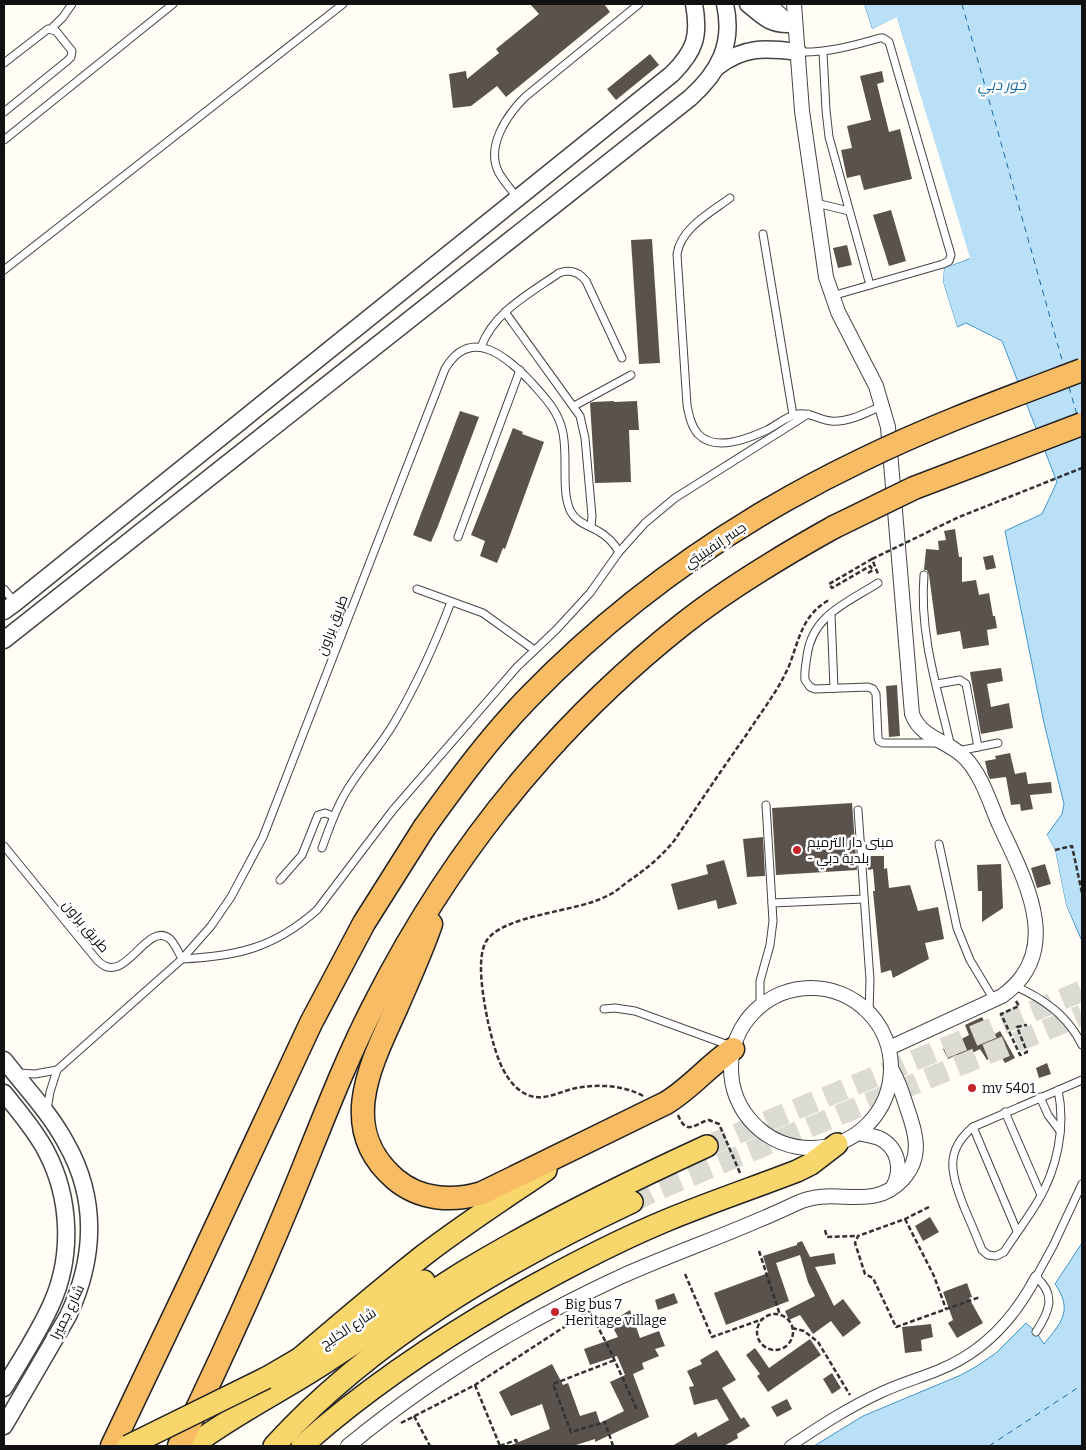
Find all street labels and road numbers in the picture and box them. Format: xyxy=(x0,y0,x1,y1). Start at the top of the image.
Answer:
street label: جسر إنفينيتي xyxy=(681,519,751,575)
street label: طريق براون xyxy=(313,593,352,658)
street label: طريق براون xyxy=(59,897,113,956)
street label: شارع جميرا xyxy=(47,1282,88,1343)
street label: شارع الخليج xyxy=(317,1304,379,1353)

